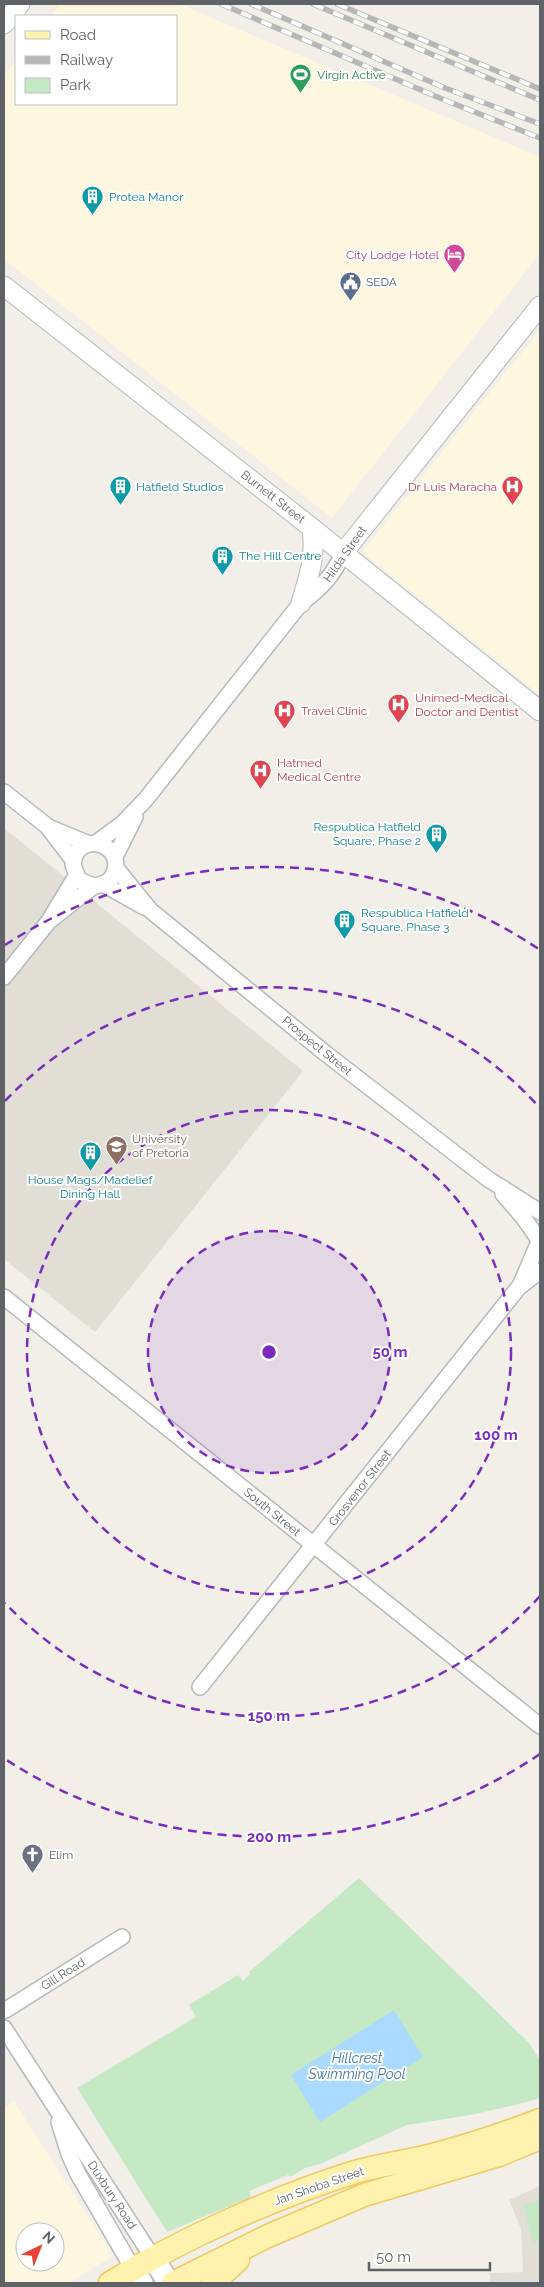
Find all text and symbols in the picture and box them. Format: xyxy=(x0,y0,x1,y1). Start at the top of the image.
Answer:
legend xyxy=(15,15,178,105)
text: Road xyxy=(60,26,96,44)
text: Railway xyxy=(60,51,113,69)
sports icon: Virgin Active xyxy=(289,63,313,94)
place label: Virgin Active xyxy=(317,68,386,82)
text: Park xyxy=(60,76,91,94)
building icon: Protea Manor xyxy=(81,185,105,216)
place label: Protea Manor xyxy=(109,190,184,204)
hotel icon: City Lodge Hotel xyxy=(443,243,467,274)
place label: City Lodge Hotel xyxy=(346,248,440,262)
public building icon: SEDA xyxy=(338,270,362,301)
place label: SEDA xyxy=(366,275,397,289)
street label: Burnett Street xyxy=(238,468,308,526)
building icon: Hatfield Studios xyxy=(108,475,132,506)
hospital icon: Dr Luis Maracha xyxy=(501,475,525,506)
place label: Hatfield Studios xyxy=(136,480,224,494)
place label: Dr Luis Maracha xyxy=(408,480,497,494)
street label: Hilda Street xyxy=(321,523,369,585)
building icon: The Hill Centre xyxy=(211,544,235,575)
place label: The Hill Centre xyxy=(239,549,321,563)
place label: Unimed-Medical Doctor and Dentist xyxy=(415,691,518,719)
hospital icon: Unimed-Medical Doctor and Dentist xyxy=(387,693,411,724)
hospital icon: Travel Clinic xyxy=(273,699,297,730)
place label: Travel Clinic xyxy=(301,704,368,718)
place label: Hatmed Medical Centre xyxy=(277,756,361,784)
hospital icon: Hatmed Medical Centre xyxy=(249,758,273,789)
place label: Respublica Hatfield Square, Phase 2 xyxy=(313,820,421,848)
building icon: Respublica Hatfield Square, Phase 2 xyxy=(425,822,449,853)
place label: Respublica Hatfield Square, Phase 3 xyxy=(361,906,469,934)
building icon: Respublica Hatfield Square, Phase 3 xyxy=(333,908,357,939)
street label: Prospect Street xyxy=(279,1014,355,1078)
place label: University of Pretoria xyxy=(132,1132,189,1160)
school or university icon: University of Pretoria xyxy=(104,1134,128,1165)
building icon: House Mags/Madelief Dining Hall xyxy=(78,1141,102,1172)
place label: House Mags/Madelief Dining Hall xyxy=(28,1173,153,1201)
centre of rings xyxy=(260,1343,278,1361)
text: 50 m xyxy=(372,1343,408,1361)
text: 100 m xyxy=(474,1426,518,1444)
street label: Grosvenor Street xyxy=(326,1447,394,1529)
street label: South Street xyxy=(241,1485,303,1539)
text: 150 m xyxy=(248,1707,290,1725)
text: 200 m xyxy=(247,1828,291,1846)
church icon: Elim xyxy=(21,1843,45,1874)
place label: Elim xyxy=(49,1848,73,1862)
street label: Gill Road xyxy=(38,1955,88,1993)
water label: Hillcrest Swimming Pool xyxy=(308,2050,406,2082)
street label: Duxbury Road xyxy=(85,2158,139,2232)
street label: Jan Shoba Street xyxy=(272,2164,366,2208)
north arrow xyxy=(15,2222,65,2272)
text: N xyxy=(40,2228,58,2247)
scale bar xyxy=(369,2240,490,2272)
text: 50 m xyxy=(376,2248,411,2266)

